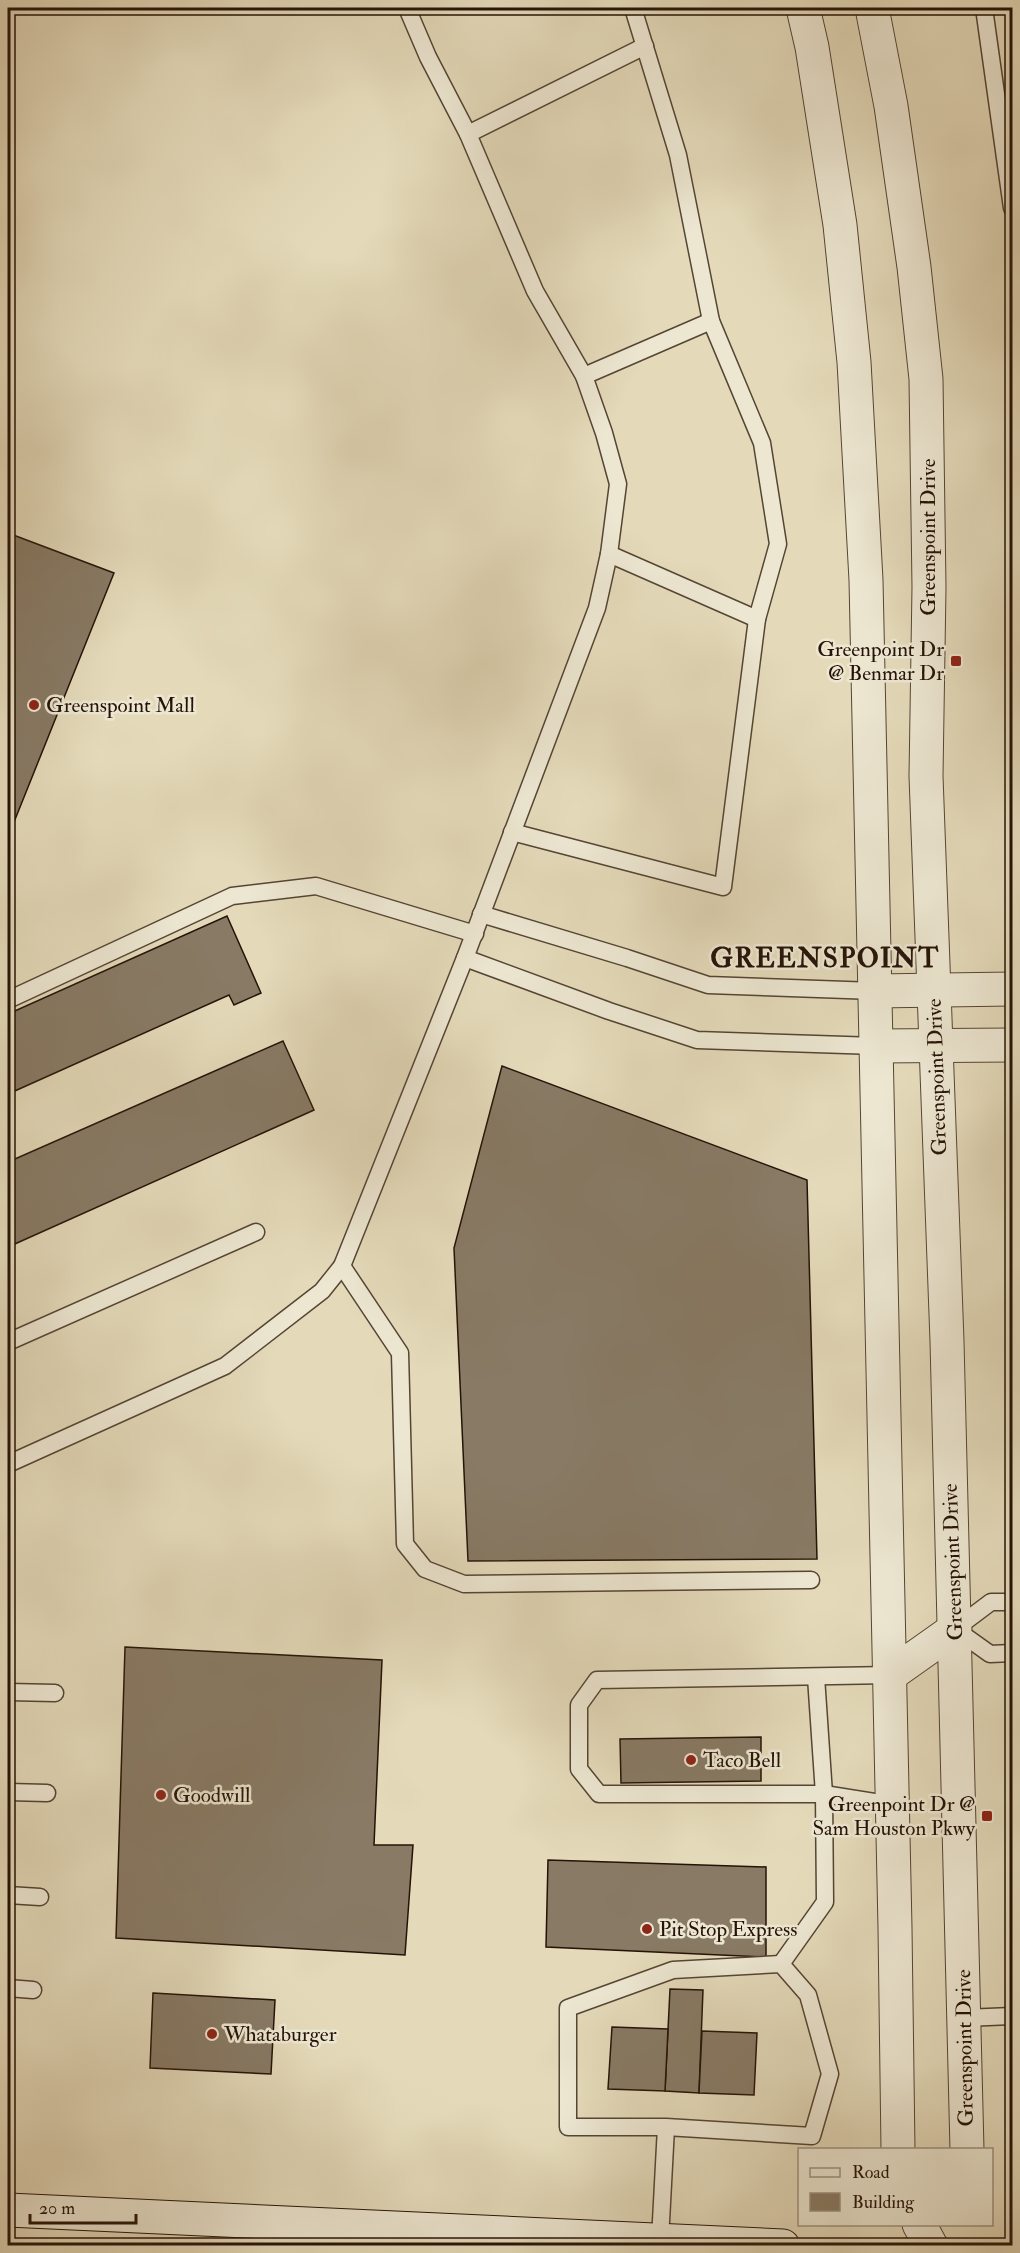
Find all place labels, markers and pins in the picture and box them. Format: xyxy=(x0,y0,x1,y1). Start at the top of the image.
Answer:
place label: Greenpoint Dr @ Benmar Dr xyxy=(817,636,944,687)
marker: Greenpoint Dr @ Benmar Dr xyxy=(949,654,963,668)
place label: Greenspoint Mall xyxy=(46,692,195,719)
marker: Greenspoint Mall xyxy=(27,698,41,712)
place label: Taco Bell xyxy=(703,1747,782,1774)
marker: Taco Bell xyxy=(684,1753,698,1767)
place label: Goodwill xyxy=(173,1782,251,1809)
marker: Goodwill xyxy=(154,1788,168,1802)
place label: Greenpoint Dr @ Sam Houston Pkwy xyxy=(812,1791,976,1842)
marker: Greenpoint Dr @ Sam Houston Pkwy xyxy=(980,1809,994,1823)
place label: Pit Stop Express xyxy=(659,1916,797,1943)
marker: Pit Stop Express xyxy=(640,1922,654,1936)
place label: Whataburger xyxy=(223,2021,337,2048)
marker: Whataburger xyxy=(205,2027,219,2041)

